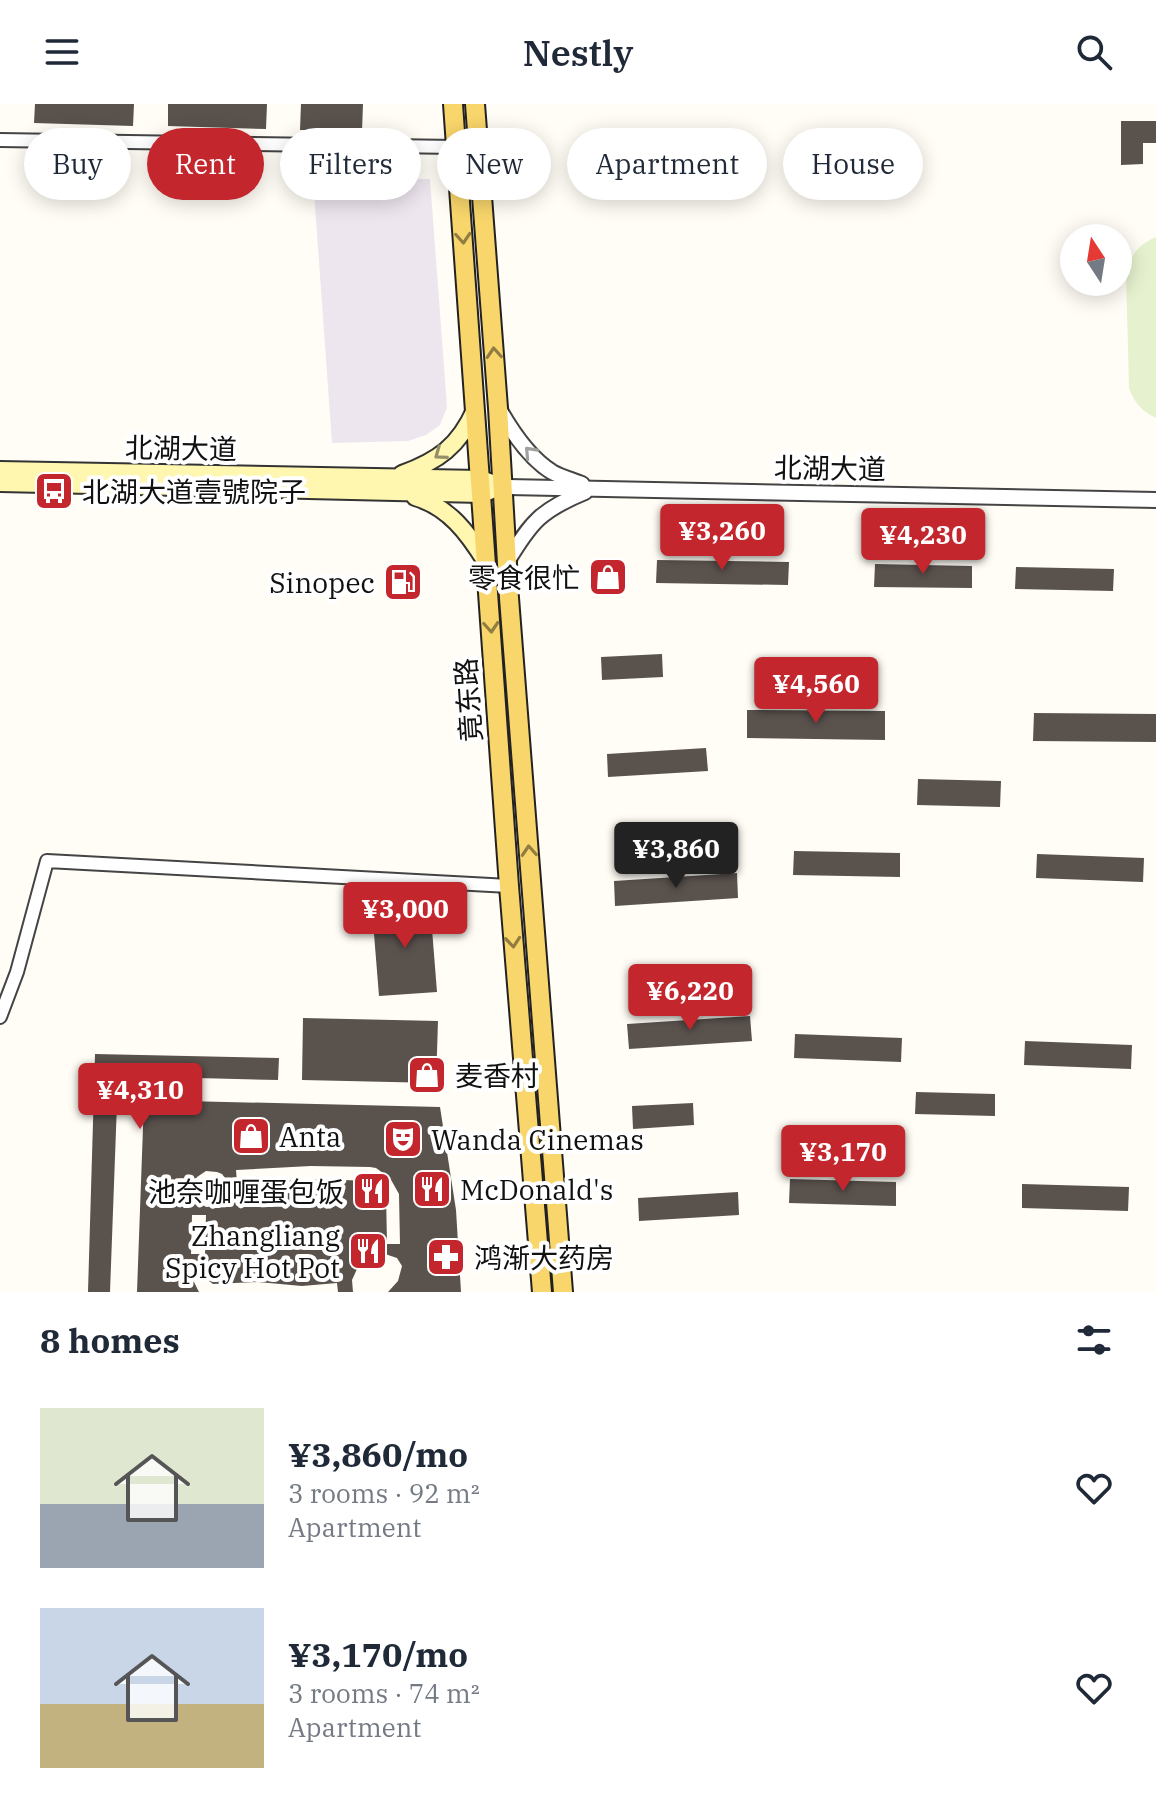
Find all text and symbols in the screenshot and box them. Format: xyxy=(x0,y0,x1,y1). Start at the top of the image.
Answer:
text: Nestly xyxy=(523,29,633,76)
icon: menu xyxy=(40,30,84,74)
icon: search xyxy=(1072,30,1116,74)
chip: Buy xyxy=(24,128,131,200)
chip: Rent xyxy=(147,128,264,200)
chip: Filters xyxy=(280,128,421,200)
chip: New xyxy=(437,128,551,200)
chip: Apartment xyxy=(567,128,767,200)
chip: House xyxy=(783,128,923,200)
north arrow xyxy=(1060,224,1132,296)
map controls xyxy=(1060,224,1132,296)
one-way arrow xyxy=(454,232,471,245)
one-way arrow xyxy=(486,346,503,359)
street label: 北湖大道 xyxy=(125,429,237,467)
one-way arrow xyxy=(434,444,449,459)
one-way arrow xyxy=(525,447,540,461)
street label: 北湖大道 xyxy=(774,449,886,487)
bus stop icon: 北湖大道壹號院子 xyxy=(33,470,75,512)
place label: 北湖大道壹號院子 xyxy=(82,473,306,510)
pin: ¥3,260 xyxy=(657,504,787,572)
pin: ¥4,230 xyxy=(858,508,988,576)
text: ¥3,260 xyxy=(678,513,766,547)
text: ¥4,230 xyxy=(879,517,967,551)
shop icon: 零食很忙 xyxy=(587,556,629,598)
place label: 零食很忙 xyxy=(468,559,580,596)
fuel station icon: Sinopec xyxy=(382,561,424,603)
place label: Sinopec xyxy=(269,564,375,601)
one-way arrow xyxy=(482,620,499,633)
street label: 竟东路 xyxy=(447,657,489,743)
pin: ¥4,560 xyxy=(751,657,881,725)
text: ¥4,560 xyxy=(772,666,860,700)
pin: ¥3,860 xyxy=(611,822,741,890)
text: ¥3,860 xyxy=(632,831,720,865)
one-way arrow xyxy=(521,844,538,857)
pin: ¥3,000 xyxy=(340,882,470,950)
text: ¥3,000 xyxy=(361,891,449,925)
one-way arrow xyxy=(505,936,522,949)
pin: ¥6,220 xyxy=(625,964,755,1032)
text: ¥6,220 xyxy=(646,973,734,1007)
shop icon: 麦香村 xyxy=(406,1054,448,1096)
place label: 麦香村 xyxy=(455,1057,539,1094)
pin: ¥4,310 xyxy=(75,1063,205,1131)
text: ¥4,310 xyxy=(96,1072,184,1106)
shop icon: Anta xyxy=(230,1115,272,1157)
place label: Anta xyxy=(279,1118,341,1155)
theatre icon: Wanda Cinemas xyxy=(382,1118,424,1160)
place label: Wanda Cinemas xyxy=(431,1121,644,1158)
pin: ¥3,170 xyxy=(778,1125,908,1193)
text: ¥3,170 xyxy=(799,1134,887,1168)
restaurant icon: McDonald's xyxy=(411,1168,453,1210)
restaurant icon: 池奈咖喱蛋包饭 xyxy=(351,1170,393,1212)
place label: McDonald's xyxy=(460,1171,613,1208)
place label: 池奈咖喱蛋包饭 xyxy=(148,1173,344,1210)
place label: Zhangliang Spicy Hot Pot xyxy=(165,1217,340,1286)
restaurant icon: Zhangliang Spicy Hot Pot xyxy=(347,1230,389,1272)
pharmacy icon: 鸿渐大药房 xyxy=(425,1236,467,1278)
place label: 鸿渐大药房 xyxy=(474,1239,614,1276)
text: 8 homes xyxy=(40,1318,180,1362)
icon: filters xyxy=(1072,1318,1116,1362)
text: ¥3,860/mo xyxy=(288,1432,468,1476)
icon: home xyxy=(104,1440,200,1536)
icon: heart xyxy=(1072,1466,1116,1510)
text: 3 rooms · 92 m² xyxy=(288,1476,480,1510)
text: Apartment xyxy=(288,1510,421,1544)
text: ¥3,170/mo xyxy=(288,1632,468,1676)
icon: home xyxy=(104,1640,200,1736)
icon: heart xyxy=(1072,1666,1116,1710)
text: 3 rooms · 74 m² xyxy=(288,1676,480,1710)
text: Apartment xyxy=(288,1710,421,1744)

